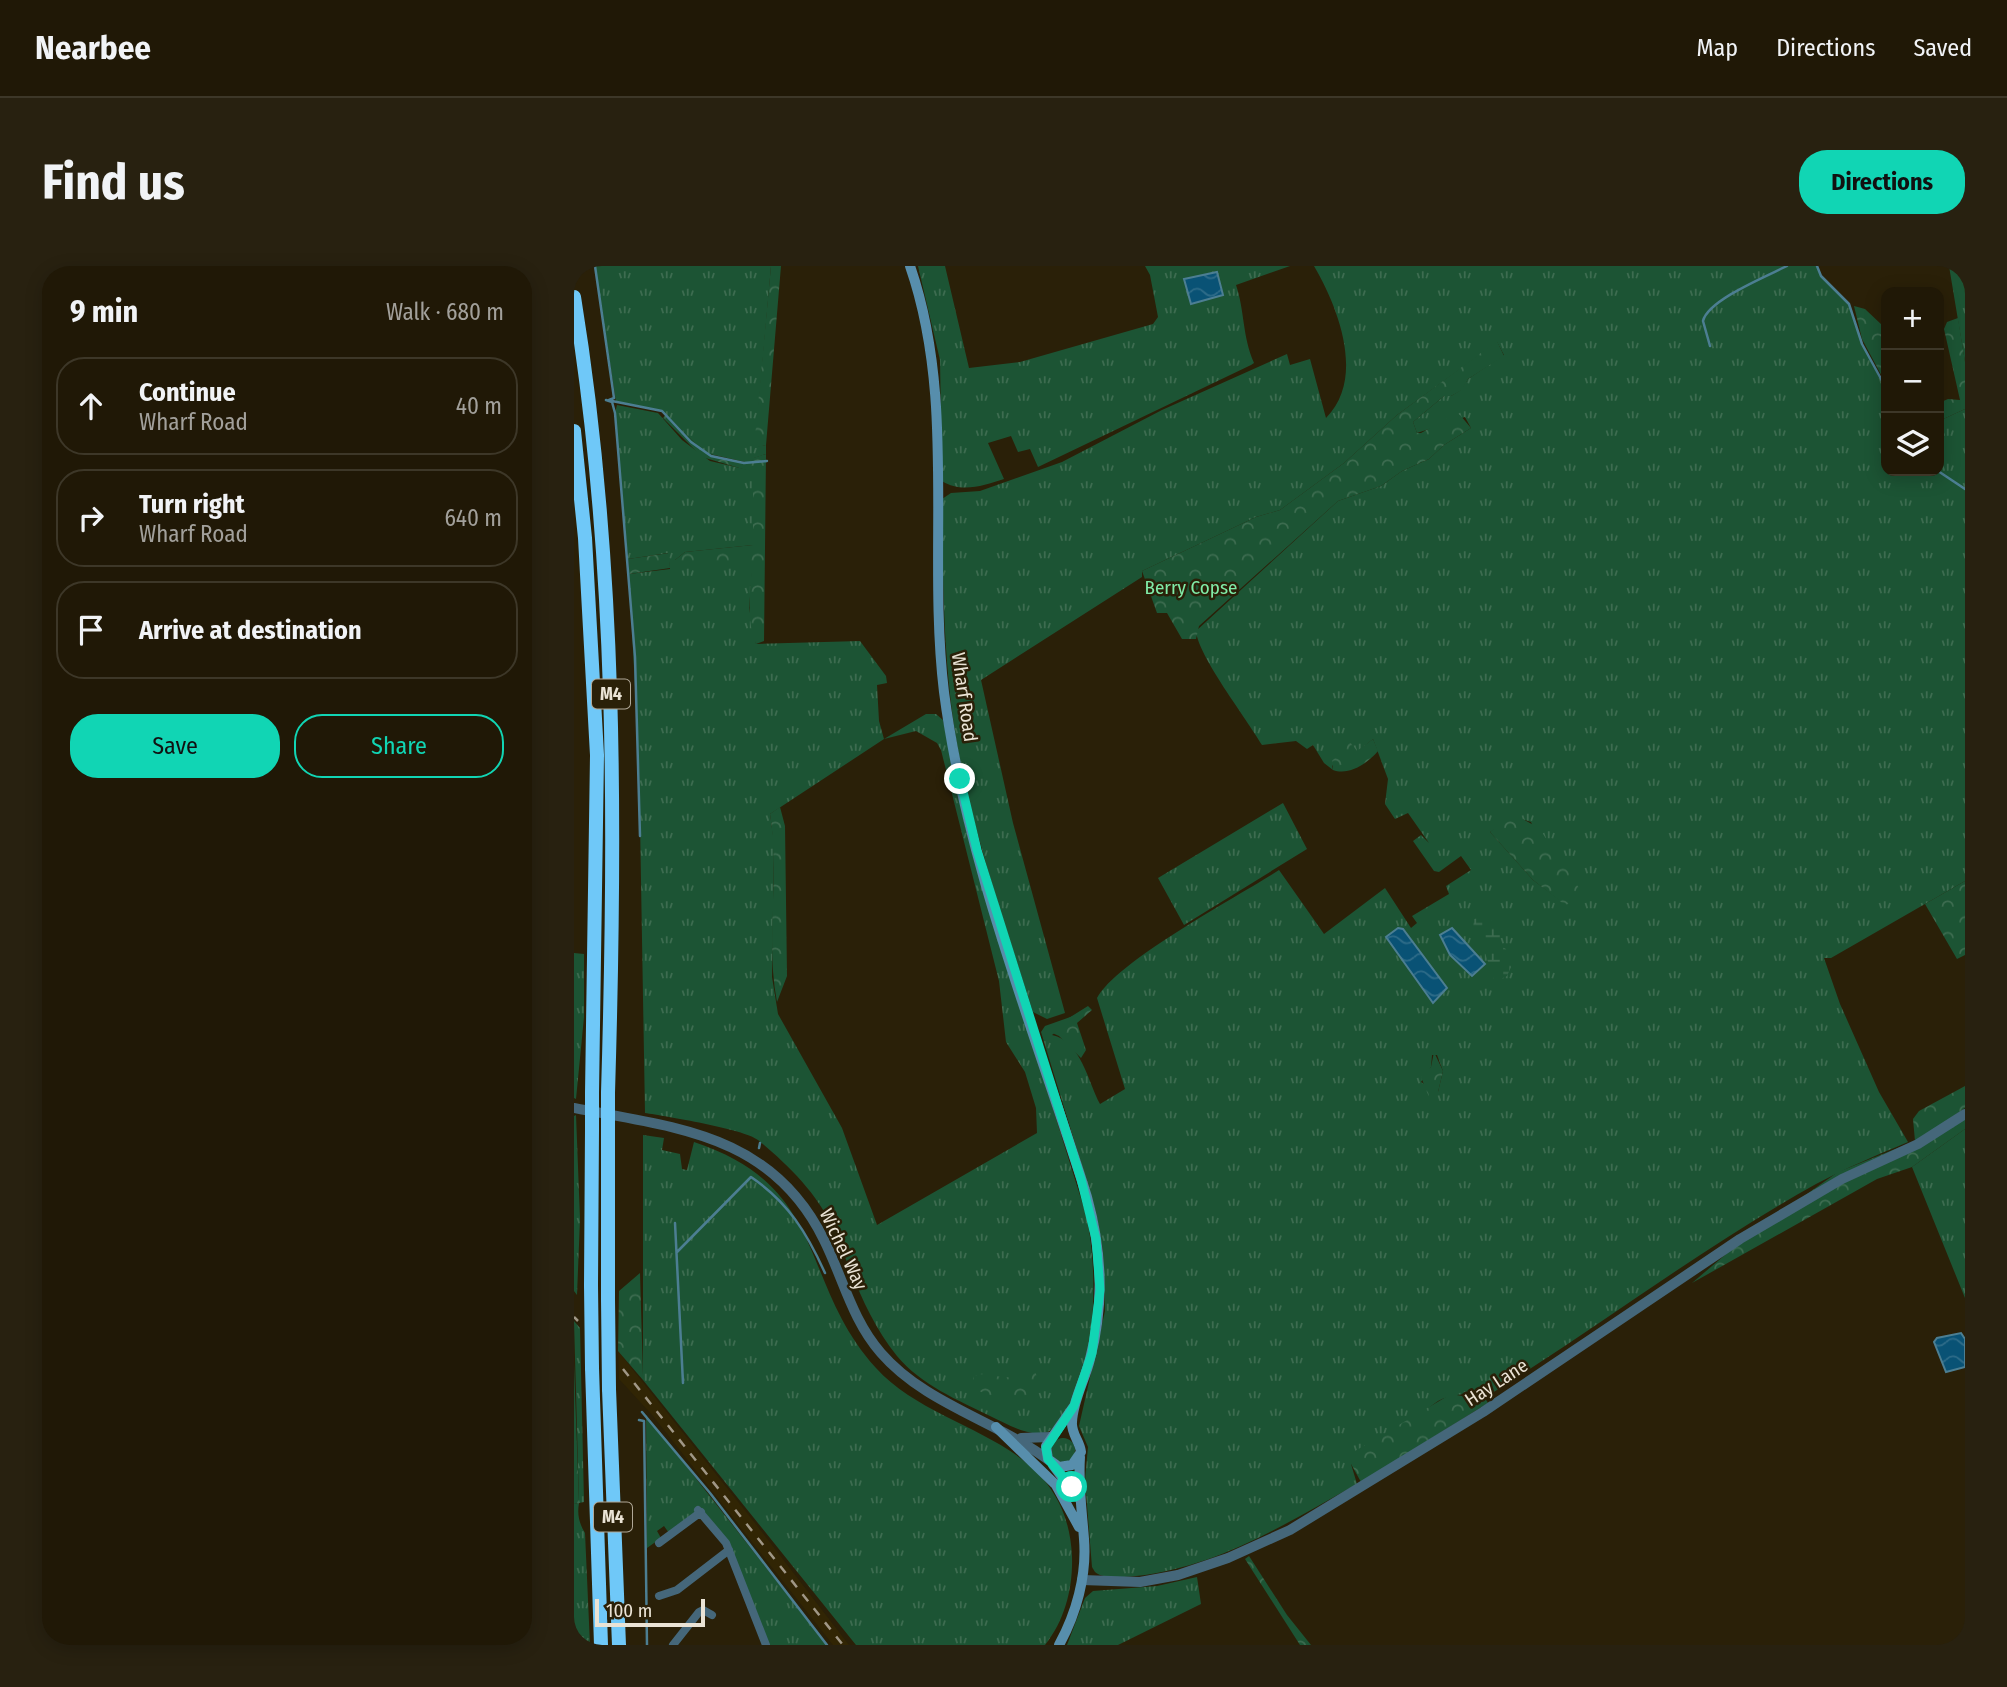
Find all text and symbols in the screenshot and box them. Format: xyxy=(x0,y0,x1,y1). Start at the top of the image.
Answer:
text: Nearbee xyxy=(35,28,151,68)
text: Map xyxy=(1697,34,1738,62)
text: Directions xyxy=(1776,34,1875,62)
text: Saved xyxy=(1913,34,1972,62)
button: Directions xyxy=(1799,150,1965,214)
text: Find us xyxy=(42,153,185,212)
map controls xyxy=(1881,287,1944,476)
button: + xyxy=(1881,287,1944,350)
text: 9 min xyxy=(70,294,138,330)
text: Walk · 680 m xyxy=(386,298,504,326)
button: − xyxy=(1881,350,1944,413)
text: Continue xyxy=(139,377,236,408)
icon: ahead xyxy=(72,387,110,425)
text: 40 m xyxy=(456,392,502,420)
text: Wharf Road xyxy=(139,408,248,436)
button: layers xyxy=(1881,413,1944,476)
text: Turn right xyxy=(139,489,245,520)
icon: right xyxy=(72,499,110,537)
text: 640 m xyxy=(444,504,502,532)
text: Wharf Road xyxy=(139,520,248,548)
park label: Berry Copse xyxy=(1145,576,1237,599)
icon: arrive xyxy=(72,611,110,649)
text: Arrive at destination xyxy=(139,615,362,646)
street label: Wharf Road xyxy=(947,651,982,743)
road number: M4 xyxy=(592,680,630,708)
button: Save xyxy=(70,714,280,778)
button: Share xyxy=(294,714,504,778)
route end xyxy=(944,763,975,794)
street label: Wichel Way xyxy=(815,1205,873,1294)
street label: Hay Lane xyxy=(1460,1354,1532,1411)
route start xyxy=(1056,1471,1087,1502)
road number: M4 xyxy=(594,1502,632,1532)
scale bar xyxy=(595,1596,705,1628)
text: 100 m xyxy=(606,1599,652,1622)

